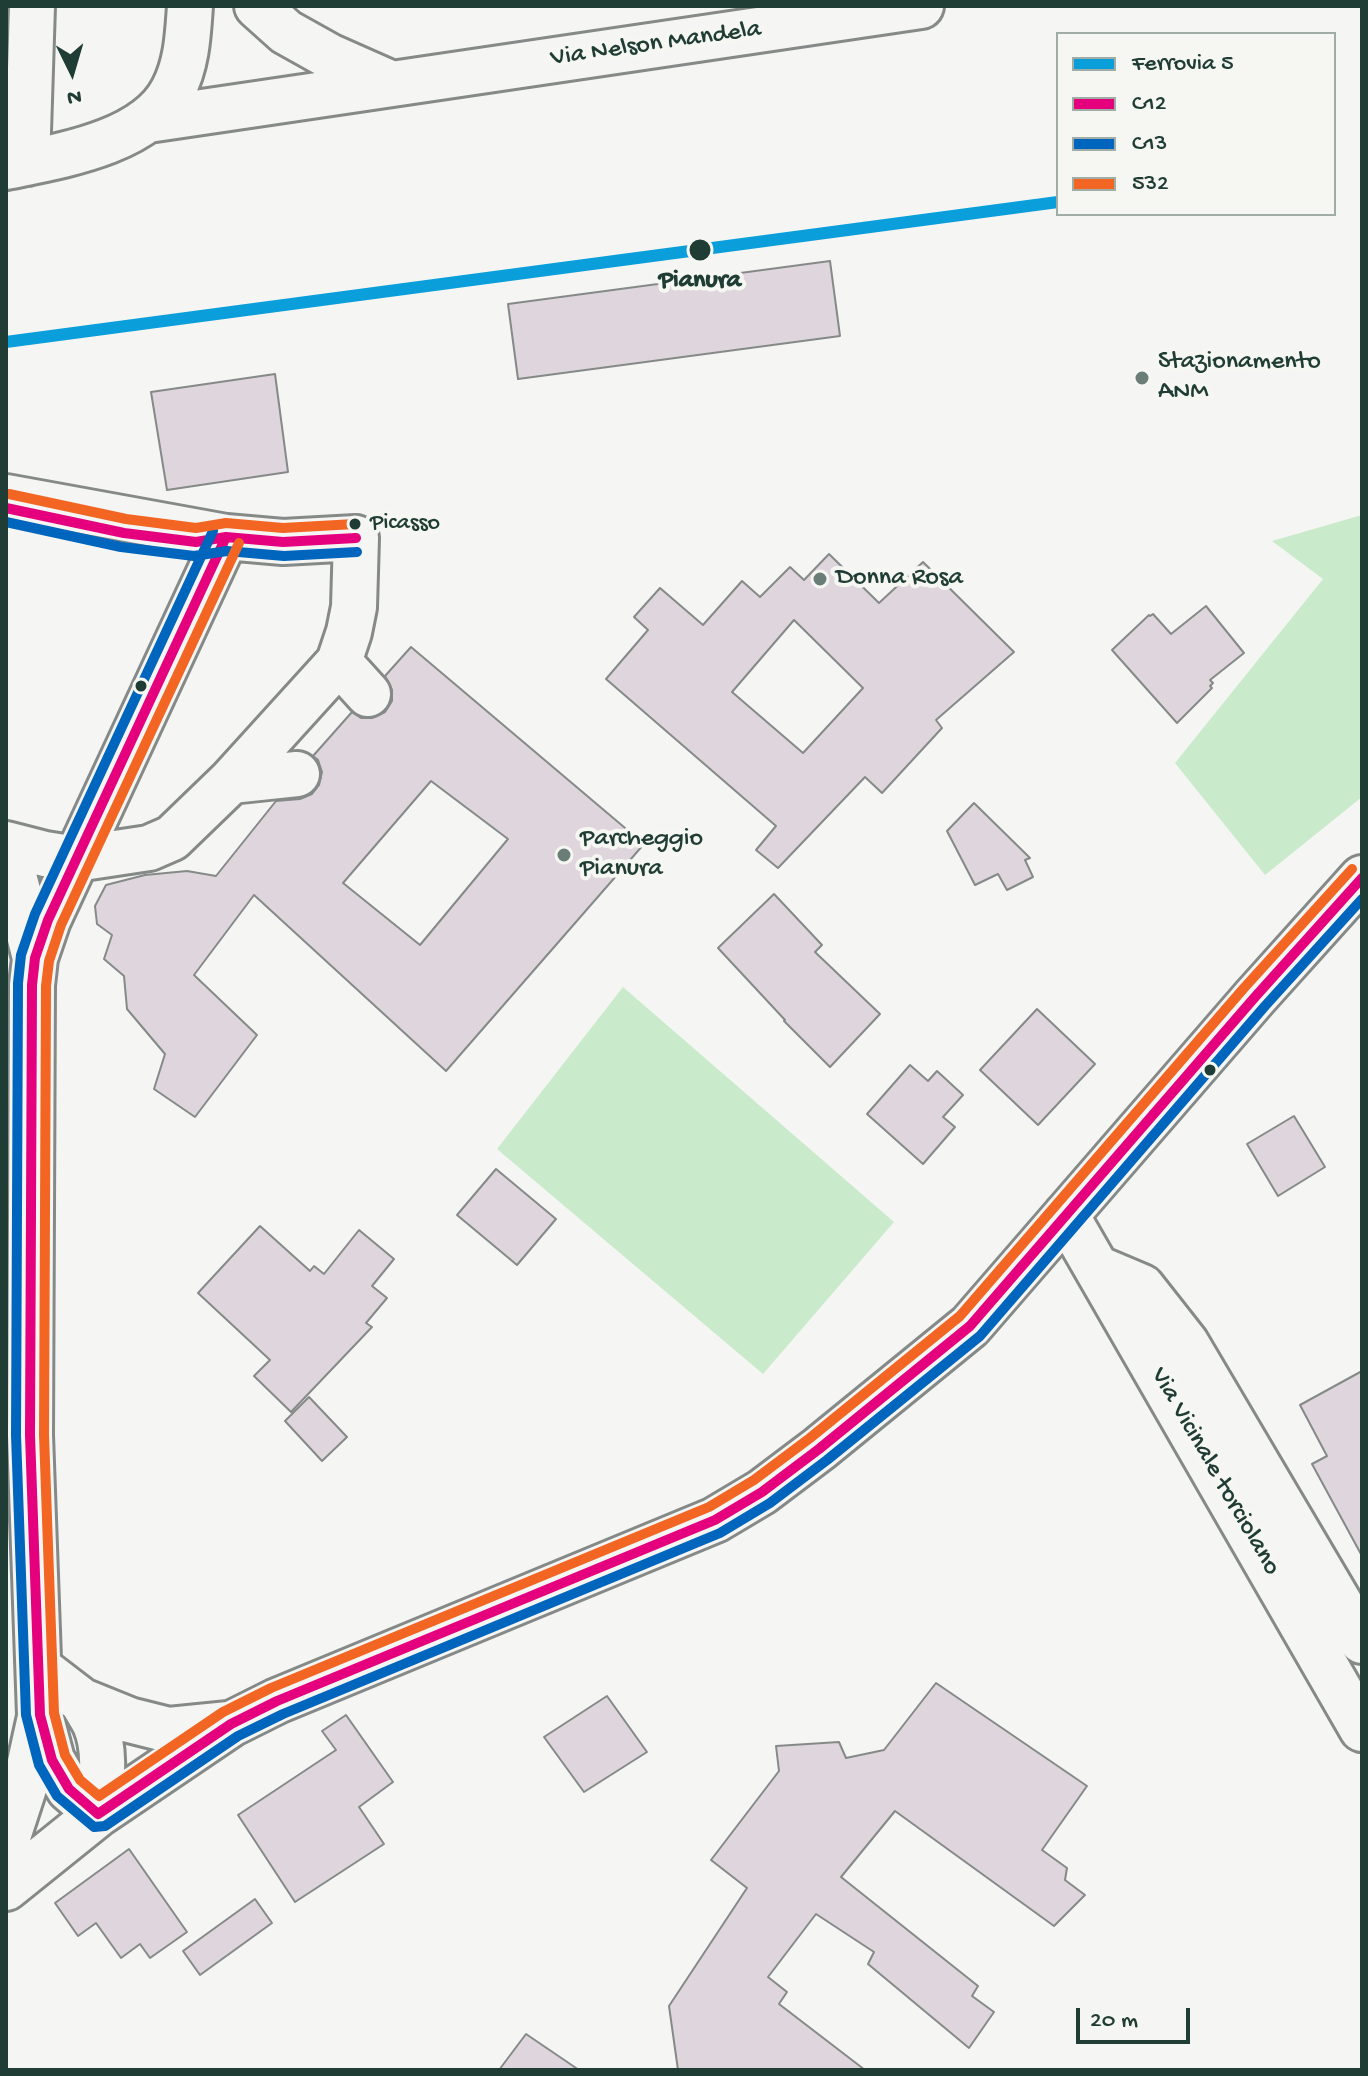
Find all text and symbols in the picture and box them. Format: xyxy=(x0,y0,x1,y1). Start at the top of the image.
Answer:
street label: Via Nelson Mandela xyxy=(549,15,763,75)
north arrow xyxy=(32,32,112,112)
legend xyxy=(1056,32,1336,216)
text: Ferrovia 5 xyxy=(1132,50,1234,79)
text: N xyxy=(66,82,82,109)
text: C12 xyxy=(1132,90,1166,119)
text: C13 xyxy=(1132,130,1167,159)
text: 532 xyxy=(1132,170,1169,199)
marker: Pianura xyxy=(687,237,713,263)
place label: Pianura xyxy=(659,266,741,298)
place label: Stazionamento ANM xyxy=(1158,347,1321,408)
marker: Stazionamento ANM xyxy=(1133,369,1151,387)
place label: Picasso xyxy=(370,510,440,538)
marker: Picasso xyxy=(347,516,363,532)
place label: Donna Rosa xyxy=(836,563,963,595)
marker: Donna Rosa xyxy=(811,570,829,588)
unlabelled marker xyxy=(133,678,149,694)
place label: Parcheggio Pianura xyxy=(580,824,703,886)
marker: Parcheggio Pianura xyxy=(555,846,573,864)
unlabelled marker xyxy=(1202,1062,1218,1078)
street label: Via Vicinale torciolano xyxy=(1142,1363,1286,1581)
scale bar xyxy=(1080,1992,1194,2042)
text: 20 m xyxy=(1090,2007,1138,2036)

